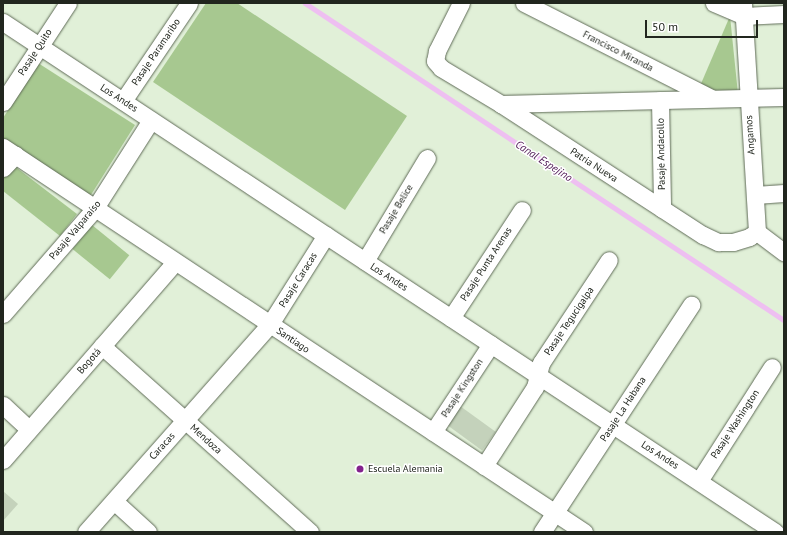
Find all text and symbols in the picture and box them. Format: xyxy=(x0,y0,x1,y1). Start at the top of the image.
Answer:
scale bar xyxy=(647,12,760,38)
street label: Pasaje Paramaribo xyxy=(129,16,183,88)
text: 50 m xyxy=(652,19,678,34)
street label: Pasaje Quito xyxy=(15,26,55,78)
street label: Francisco Miranda xyxy=(581,28,655,74)
street label: Los Andes xyxy=(98,81,140,115)
street label: Angamos xyxy=(743,115,757,155)
street label: Pasaje Andacollo xyxy=(654,118,668,190)
water label: Canal Espejino xyxy=(513,138,575,184)
street label: Patria Nueva xyxy=(568,145,620,185)
street label: Pasaje Belice xyxy=(377,182,415,236)
street label: Pasaje Valparaíso xyxy=(47,198,103,262)
street label: Pasaje Punta Arenas xyxy=(458,225,514,303)
street label: Pasaje Caracas xyxy=(276,250,320,310)
street label: Los Andes xyxy=(368,260,410,294)
street label: Pasaje Tegucigalpa xyxy=(541,284,597,358)
street label: Santiago xyxy=(274,325,312,355)
street label: Bogotá xyxy=(75,346,103,376)
street label: Pasaje Kingston xyxy=(439,356,485,420)
street label: Pasaje La Habana xyxy=(598,374,648,444)
street label: Pasaje Washington xyxy=(708,387,762,461)
street label: Mendoza xyxy=(188,422,224,456)
street label: Caracas xyxy=(147,430,177,462)
street label: Los Andes xyxy=(639,438,681,472)
place label: Escuela Alemania xyxy=(368,463,443,475)
marker: Escuela Alemania xyxy=(355,464,365,474)

